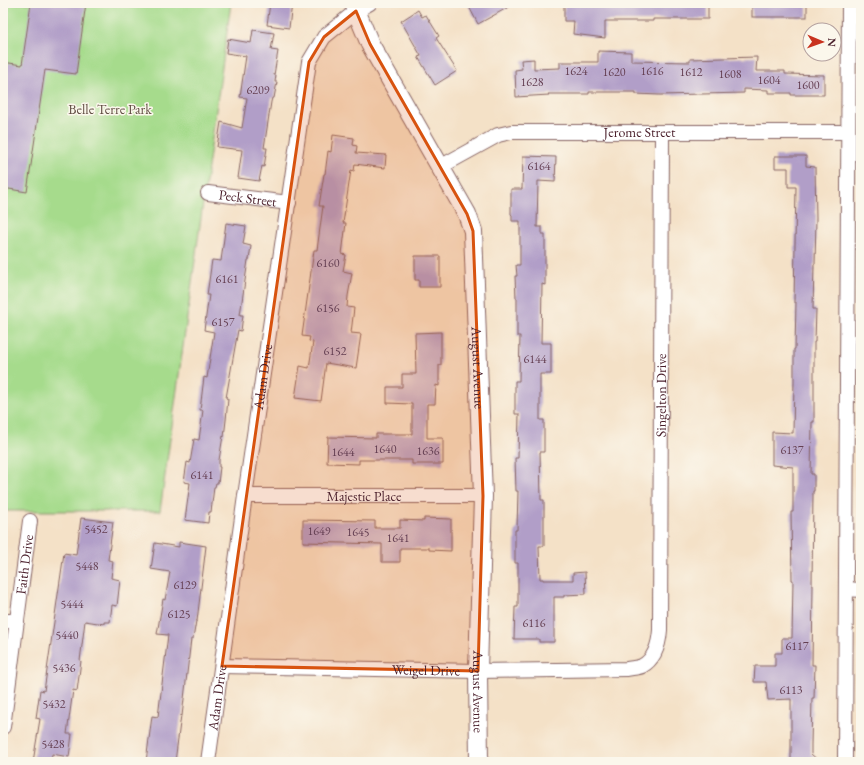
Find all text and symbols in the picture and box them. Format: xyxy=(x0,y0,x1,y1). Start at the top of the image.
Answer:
north arrow xyxy=(802,22,842,62)
text: N xyxy=(825,38,839,47)
house number: 1624 xyxy=(564,63,588,79)
house number: 1616 xyxy=(640,63,664,79)
house number: 1620 xyxy=(602,64,626,80)
house number: 1612 xyxy=(679,64,703,80)
house number: 1608 xyxy=(718,66,742,82)
house number: 1604 xyxy=(757,72,781,88)
house number: 1628 xyxy=(520,74,544,90)
house number: 1600 xyxy=(796,77,820,93)
house number: 6209 xyxy=(246,82,270,98)
park label: Belle Terre Park xyxy=(68,100,152,118)
street label: Jerome Street xyxy=(602,123,676,141)
house number: 6164 xyxy=(527,158,551,174)
street label: Peck Street xyxy=(218,185,278,210)
house number: 6160 xyxy=(316,255,340,271)
house number: 6161 xyxy=(215,271,239,287)
house number: 6156 xyxy=(316,300,340,316)
house number: 6157 xyxy=(211,314,235,330)
street label: August Avenue xyxy=(468,325,489,410)
street label: Adam Drive xyxy=(249,342,276,412)
house number: 6152 xyxy=(323,343,347,359)
house number: 6144 xyxy=(523,351,547,367)
street label: Singelton Drive xyxy=(652,353,670,437)
house number: 1640 xyxy=(373,441,397,457)
house number: 6137 xyxy=(780,442,804,458)
house number: 1636 xyxy=(416,443,440,459)
house number: 1644 xyxy=(331,444,355,460)
house number: 6141 xyxy=(190,467,214,483)
street label: Majestic Place xyxy=(327,487,402,505)
house number: 5452 xyxy=(84,521,108,537)
house number: 1649 xyxy=(307,523,331,539)
house number: 1645 xyxy=(346,524,370,540)
house number: 1641 xyxy=(386,530,410,546)
street label: Faith Drive xyxy=(11,533,37,595)
house number: 5448 xyxy=(75,558,99,574)
house number: 6129 xyxy=(173,577,197,593)
house number: 5444 xyxy=(60,596,84,612)
house number: 6125 xyxy=(167,606,191,622)
house number: 6116 xyxy=(522,615,546,631)
house number: 5440 xyxy=(55,627,79,643)
house number: 6117 xyxy=(785,638,809,654)
street label: August Avenue xyxy=(469,649,488,734)
house number: 5436 xyxy=(52,660,76,676)
street label: Weigel Drive xyxy=(392,660,461,680)
street label: Adam Drive xyxy=(203,663,230,733)
house number: 6113 xyxy=(779,682,803,698)
house number: 5432 xyxy=(42,696,66,712)
house number: 5428 xyxy=(41,736,65,752)

